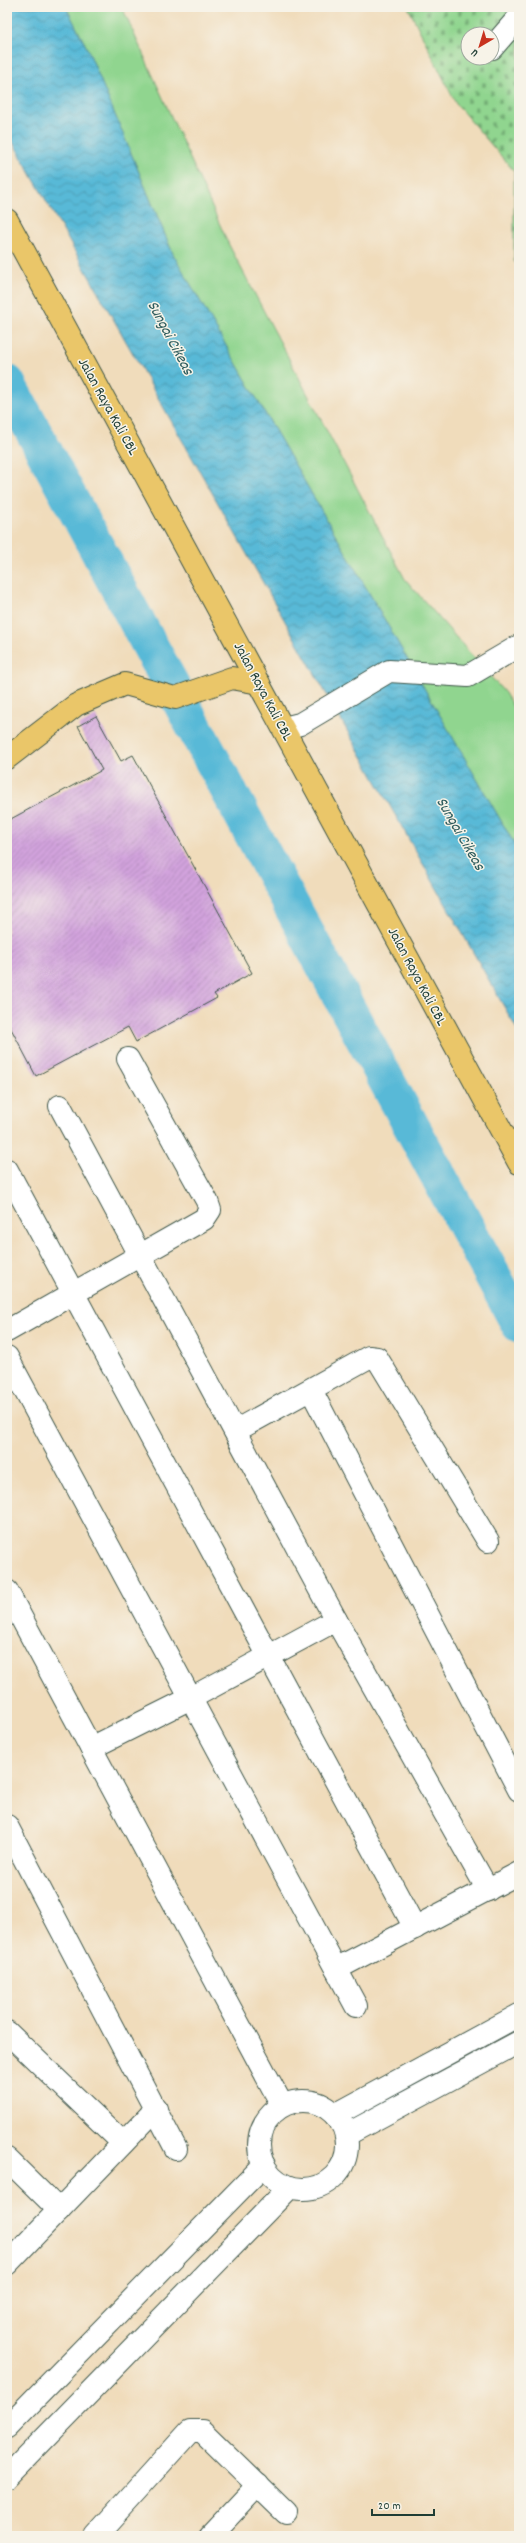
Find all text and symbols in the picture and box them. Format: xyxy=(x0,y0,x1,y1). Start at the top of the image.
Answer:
north arrow xyxy=(460,26,500,66)
text: U xyxy=(468,44,482,60)
water label: Sungai Cikeas xyxy=(141,297,200,380)
street label: Jalan Raya Kali CBL xyxy=(71,354,143,460)
street label: Jalan Raya Kali CBL xyxy=(227,639,297,745)
water label: Sungai Cikeas xyxy=(430,793,491,876)
street label: Jalan Raya Kali CBL xyxy=(381,924,451,1030)
scale bar xyxy=(372,2491,434,2517)
text: 20 m xyxy=(378,2498,401,2515)

